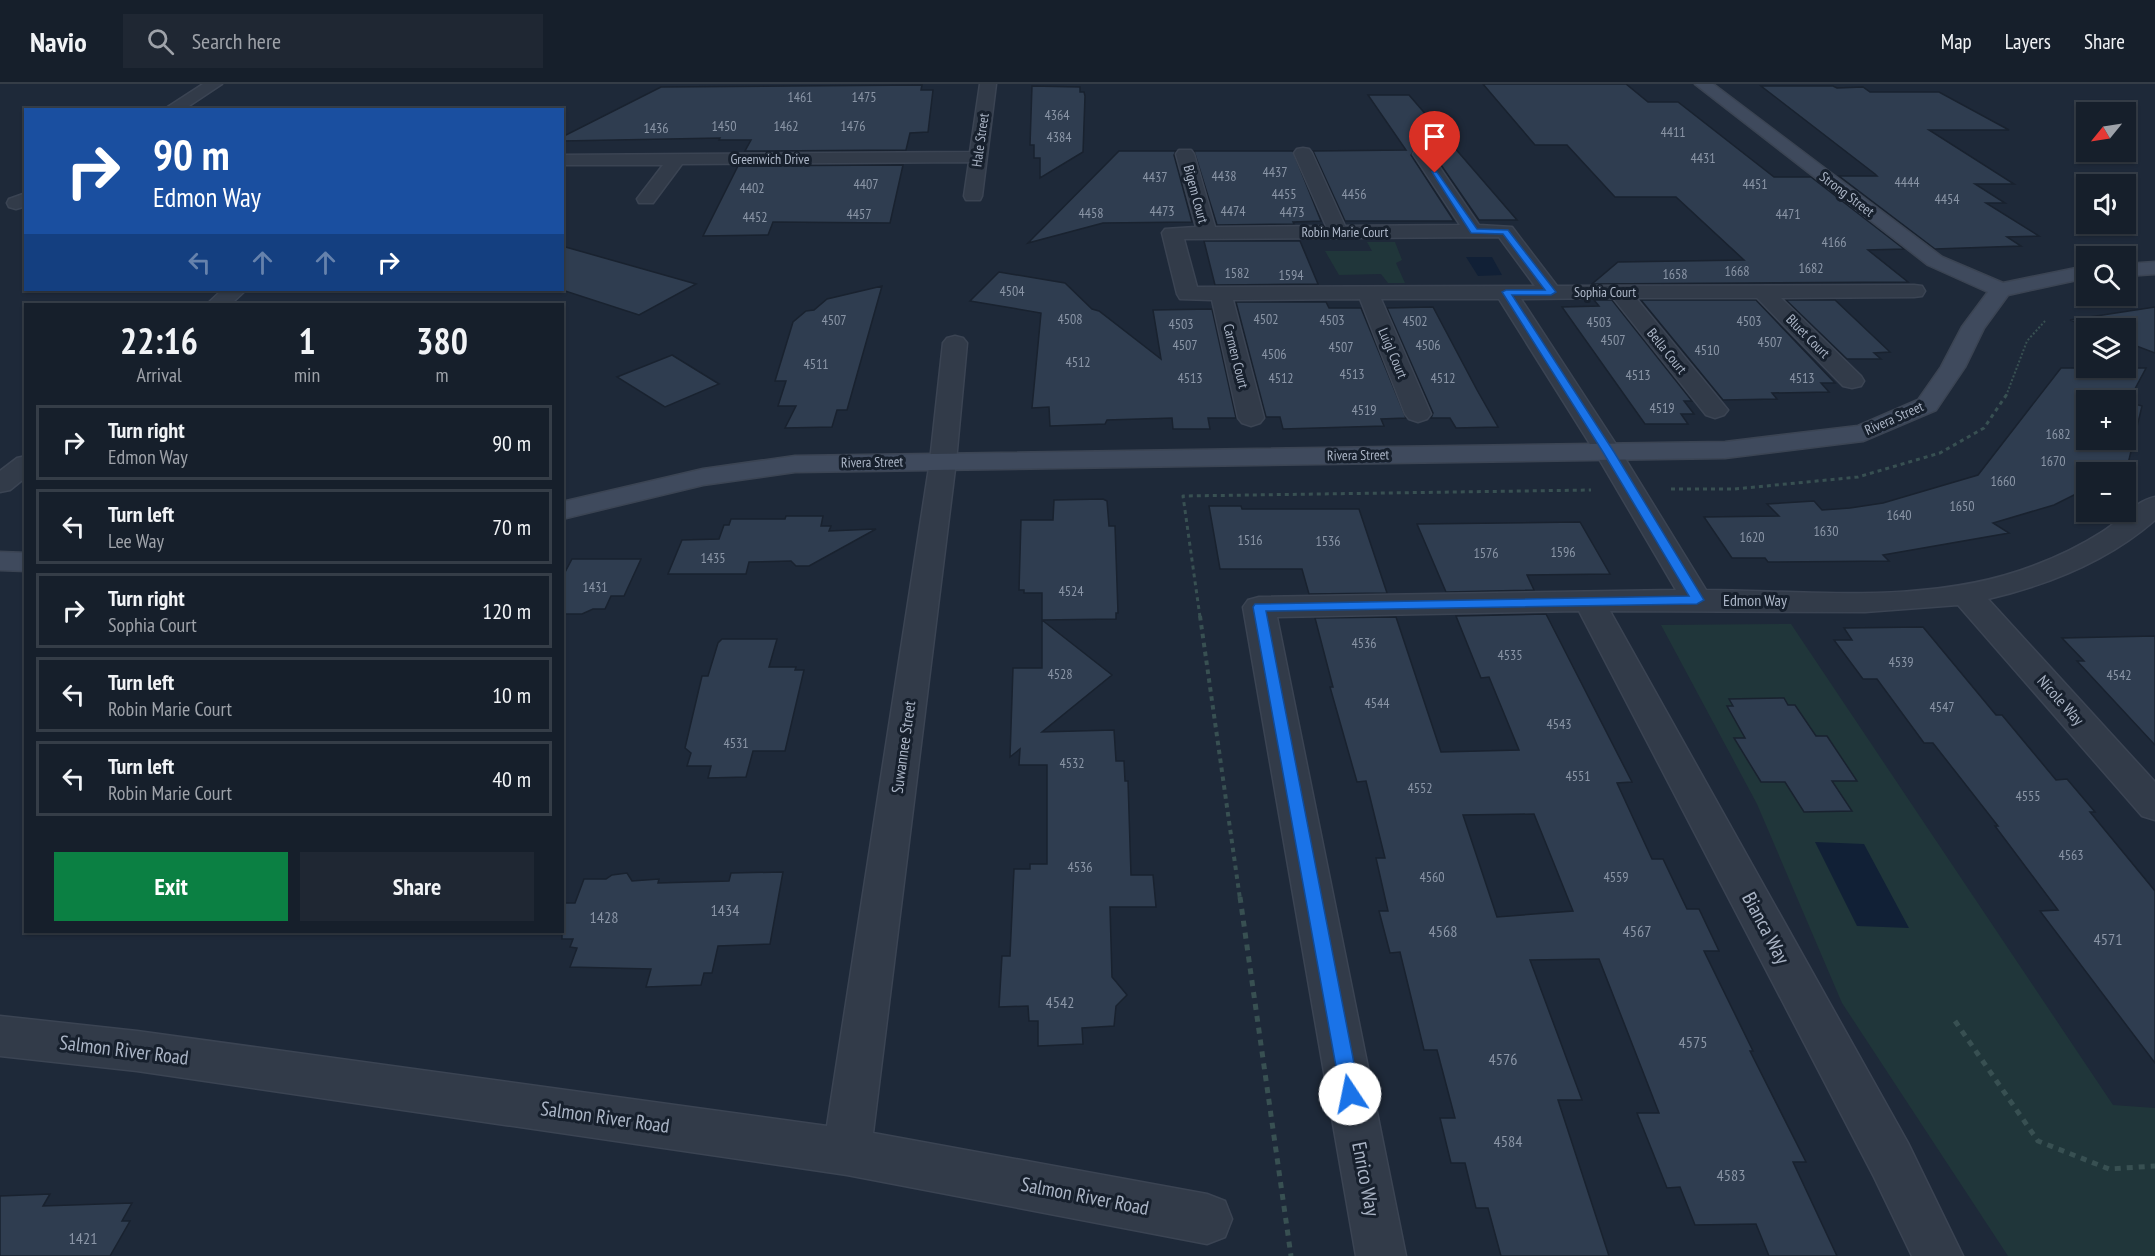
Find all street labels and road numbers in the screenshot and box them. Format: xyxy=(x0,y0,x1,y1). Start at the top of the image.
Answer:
street label: Hale Street xyxy=(967,112,993,168)
street label: Greenwich Drive xyxy=(730,150,810,168)
street label: Bigem Court xyxy=(1180,163,1212,225)
street label: Strong Street xyxy=(1816,168,1878,220)
street label: Robin Marie Court xyxy=(1302,223,1389,241)
street label: Sophia Court xyxy=(1574,283,1636,301)
street label: Bluet Court xyxy=(1782,310,1834,362)
street label: Carmen Court xyxy=(1219,322,1253,390)
street label: Bella Court xyxy=(1643,324,1691,378)
street label: Luigl Court xyxy=(1374,325,1412,381)
street label: Rivera Street xyxy=(1862,397,1926,439)
street label: Rivera Street xyxy=(1327,445,1389,465)
street label: Rivera Street xyxy=(841,452,903,472)
street label: Edmon Way xyxy=(1723,590,1787,610)
street label: Nicole Way xyxy=(2033,671,2089,729)
street label: Suwannee Street xyxy=(887,699,919,795)
street label: Bianca Way xyxy=(1736,888,1796,969)
street label: Salmon River Road xyxy=(58,1029,190,1071)
street label: Salmon River Road xyxy=(539,1095,671,1139)
street label: Enrico Way xyxy=(1346,1140,1386,1219)
street label: Salmon River Road xyxy=(1019,1171,1151,1221)

